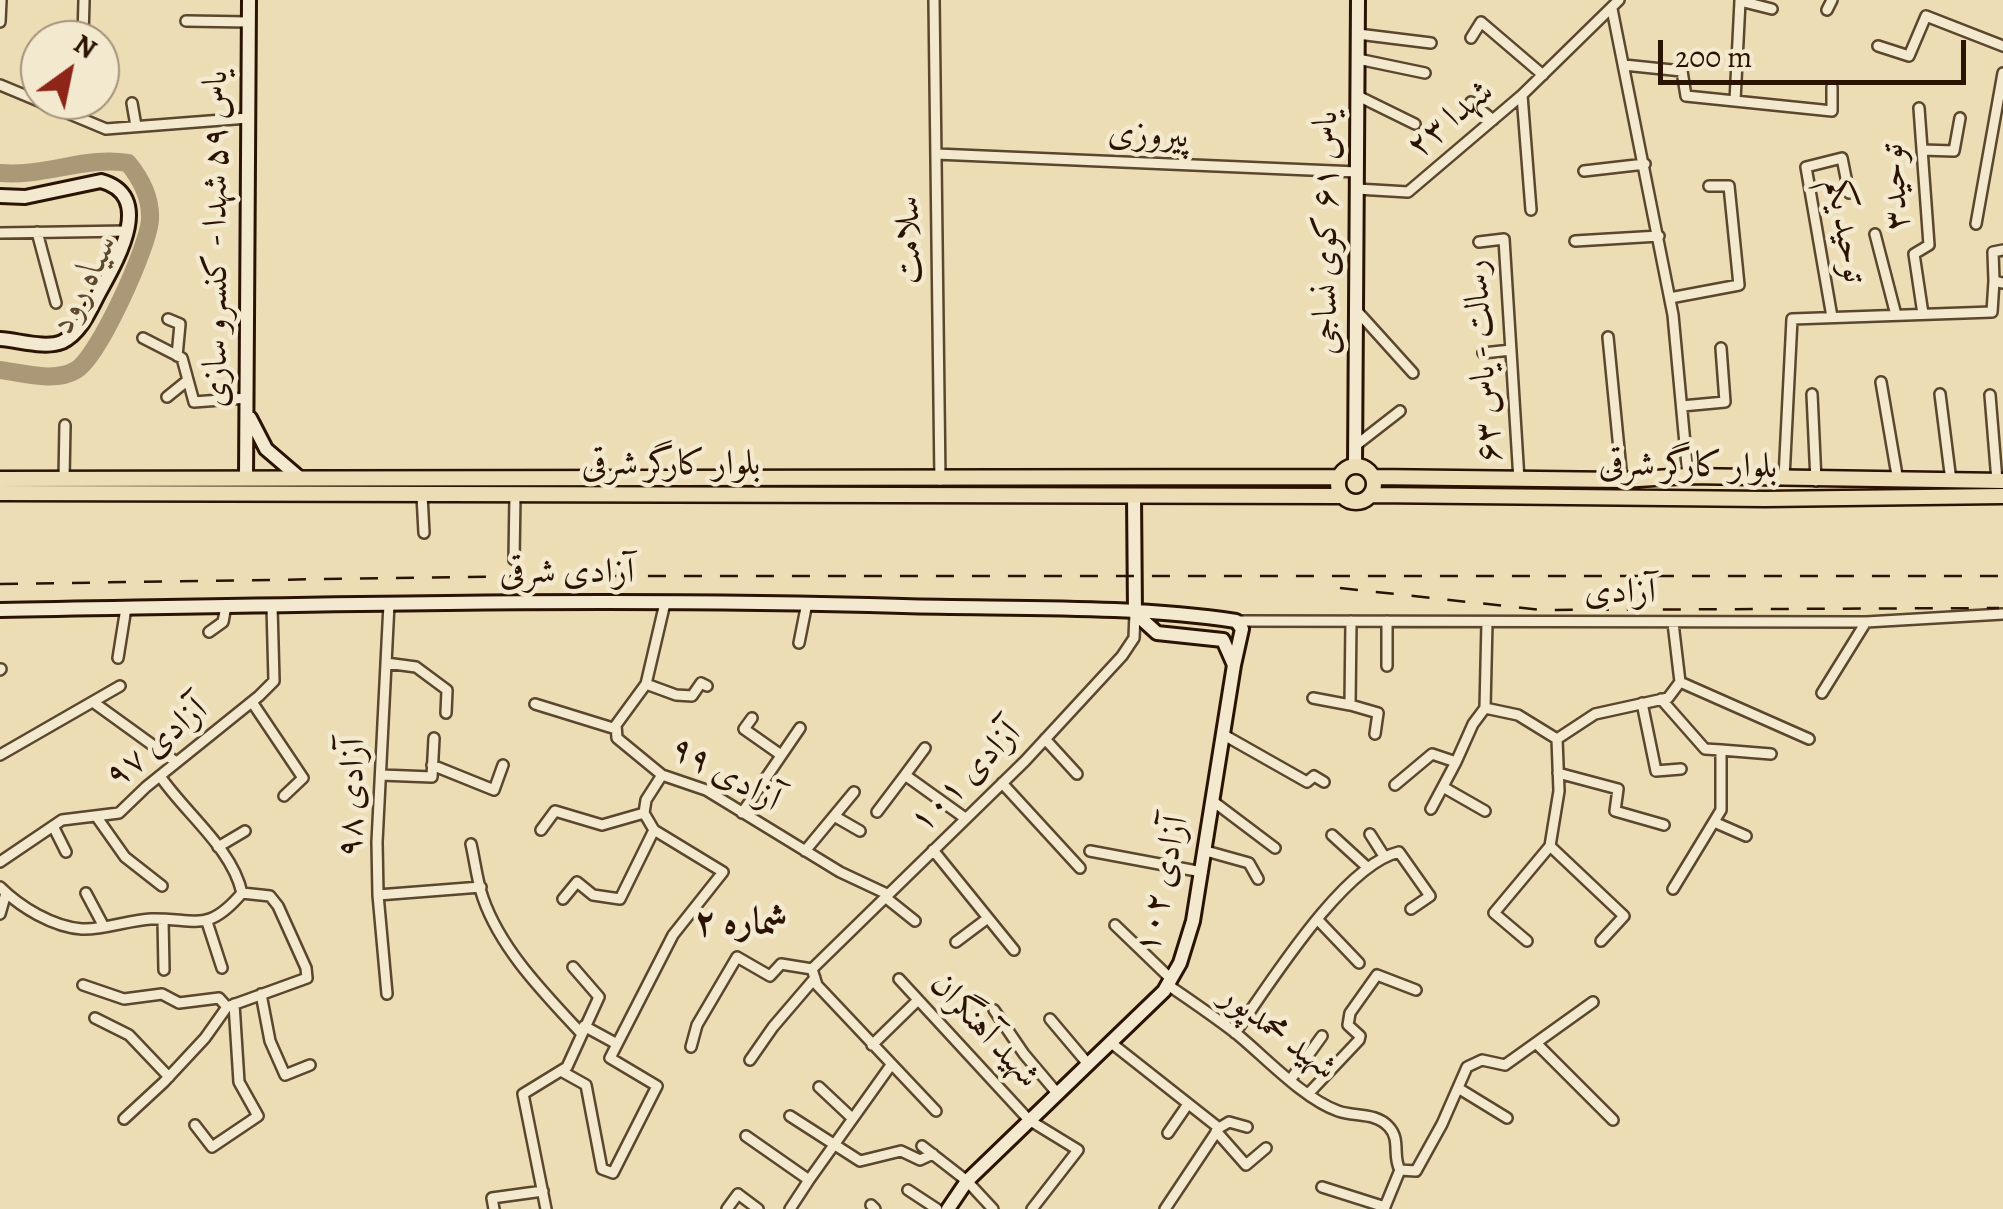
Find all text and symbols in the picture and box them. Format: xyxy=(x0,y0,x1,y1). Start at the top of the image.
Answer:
north arrow xyxy=(20,20,120,120)
scale bar xyxy=(1663,20,1970,82)
text: N xyxy=(66,25,104,68)
text: 200 m xyxy=(1675,37,1752,77)
street label: یاس ۵۹ شهدا - کنسرو سازی xyxy=(196,70,238,408)
street label: شهدا ۲۳ xyxy=(1399,72,1503,168)
street label: یاس ۶۱ کوی نساجی xyxy=(1306,111,1348,355)
street label: پیروزی xyxy=(1107,113,1189,159)
street label: توحید۳ xyxy=(1872,142,1920,232)
street label: توحید یکم xyxy=(1815,176,1875,286)
street label: سلامت xyxy=(888,195,932,285)
water label: سیاه رود xyxy=(40,226,130,342)
street label: رسالت - یاس ۶۳ xyxy=(1456,258,1512,464)
street label: بلوار کارگر شرقی xyxy=(582,444,760,486)
street label: بلوار کارگر شرقی xyxy=(1598,444,1778,490)
street label: آزادی شرقی xyxy=(500,552,634,594)
street label: آزادی xyxy=(1584,572,1656,614)
street label: آزادی ۹۷ xyxy=(97,690,217,798)
street label: آزادی ۱۰۱ xyxy=(902,714,1030,842)
street label: آزادی ٩٩ xyxy=(663,728,787,822)
street label: آزادی ۹۸ xyxy=(330,738,376,858)
street label: آزادی ۱۰۲ xyxy=(1127,812,1199,958)
district label: شماره ۲ xyxy=(694,901,788,947)
street label: شهید آهنگران xyxy=(920,964,1048,1098)
street label: شهید محمدپور xyxy=(1212,976,1344,1090)

